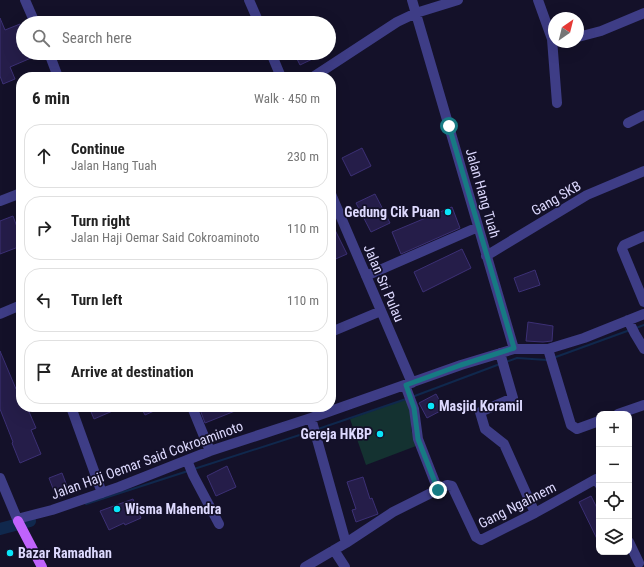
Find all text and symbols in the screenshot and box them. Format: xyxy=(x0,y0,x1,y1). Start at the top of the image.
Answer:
north arrow xyxy=(548,12,584,48)
search box xyxy=(16,16,336,60)
icon: search xyxy=(30,27,52,49)
text: Search here xyxy=(62,29,132,47)
text: 6 min xyxy=(32,88,70,108)
text: Walk · 450 m xyxy=(254,91,320,106)
route start xyxy=(440,117,458,135)
text: Continue xyxy=(71,140,125,158)
icon: ahead xyxy=(33,145,55,167)
street label: Jalan Hang Tuah xyxy=(463,146,503,240)
text: 230 m xyxy=(287,149,319,164)
text: Jalan Hang Tuah xyxy=(71,158,157,173)
street label: Gang SKB xyxy=(528,177,584,219)
place label: Gedung Cik Puan xyxy=(344,204,440,220)
marker: Gedung Cik Puan xyxy=(443,207,453,217)
text: Turn right xyxy=(71,212,130,230)
icon: right xyxy=(33,217,55,239)
text: 110 m xyxy=(287,221,319,236)
text: Jalan Haji Oemar Said Cokroaminoto xyxy=(71,230,260,245)
street label: Jalan Sri Pulau xyxy=(361,242,407,324)
icon: left xyxy=(33,289,55,311)
text: Turn left xyxy=(71,291,122,309)
text: 110 m xyxy=(287,293,319,308)
icon: arrive xyxy=(33,361,55,383)
text: Arrive at destination xyxy=(71,363,194,381)
place label: Masjid Koramil xyxy=(439,398,523,414)
marker: Masjid Koramil xyxy=(426,401,436,411)
map controls xyxy=(596,411,632,555)
button: + xyxy=(596,411,632,447)
street label: Jalan Haji Oemar Said Cokroaminoto xyxy=(49,418,245,502)
place label: Gereja HKBP xyxy=(300,426,372,442)
marker: Gereja HKBP xyxy=(375,429,385,439)
button: − xyxy=(596,447,632,483)
street label: Gang Ngahnem xyxy=(476,479,558,531)
route end xyxy=(429,481,447,499)
button: locate xyxy=(596,483,632,519)
place label: Wisma Mahendra xyxy=(125,501,222,517)
marker: Wisma Mahendra xyxy=(112,504,122,514)
button: layers xyxy=(596,519,632,555)
place label: Bazar Ramadhan xyxy=(18,545,112,561)
marker: Bazar Ramadhan xyxy=(5,548,15,558)

